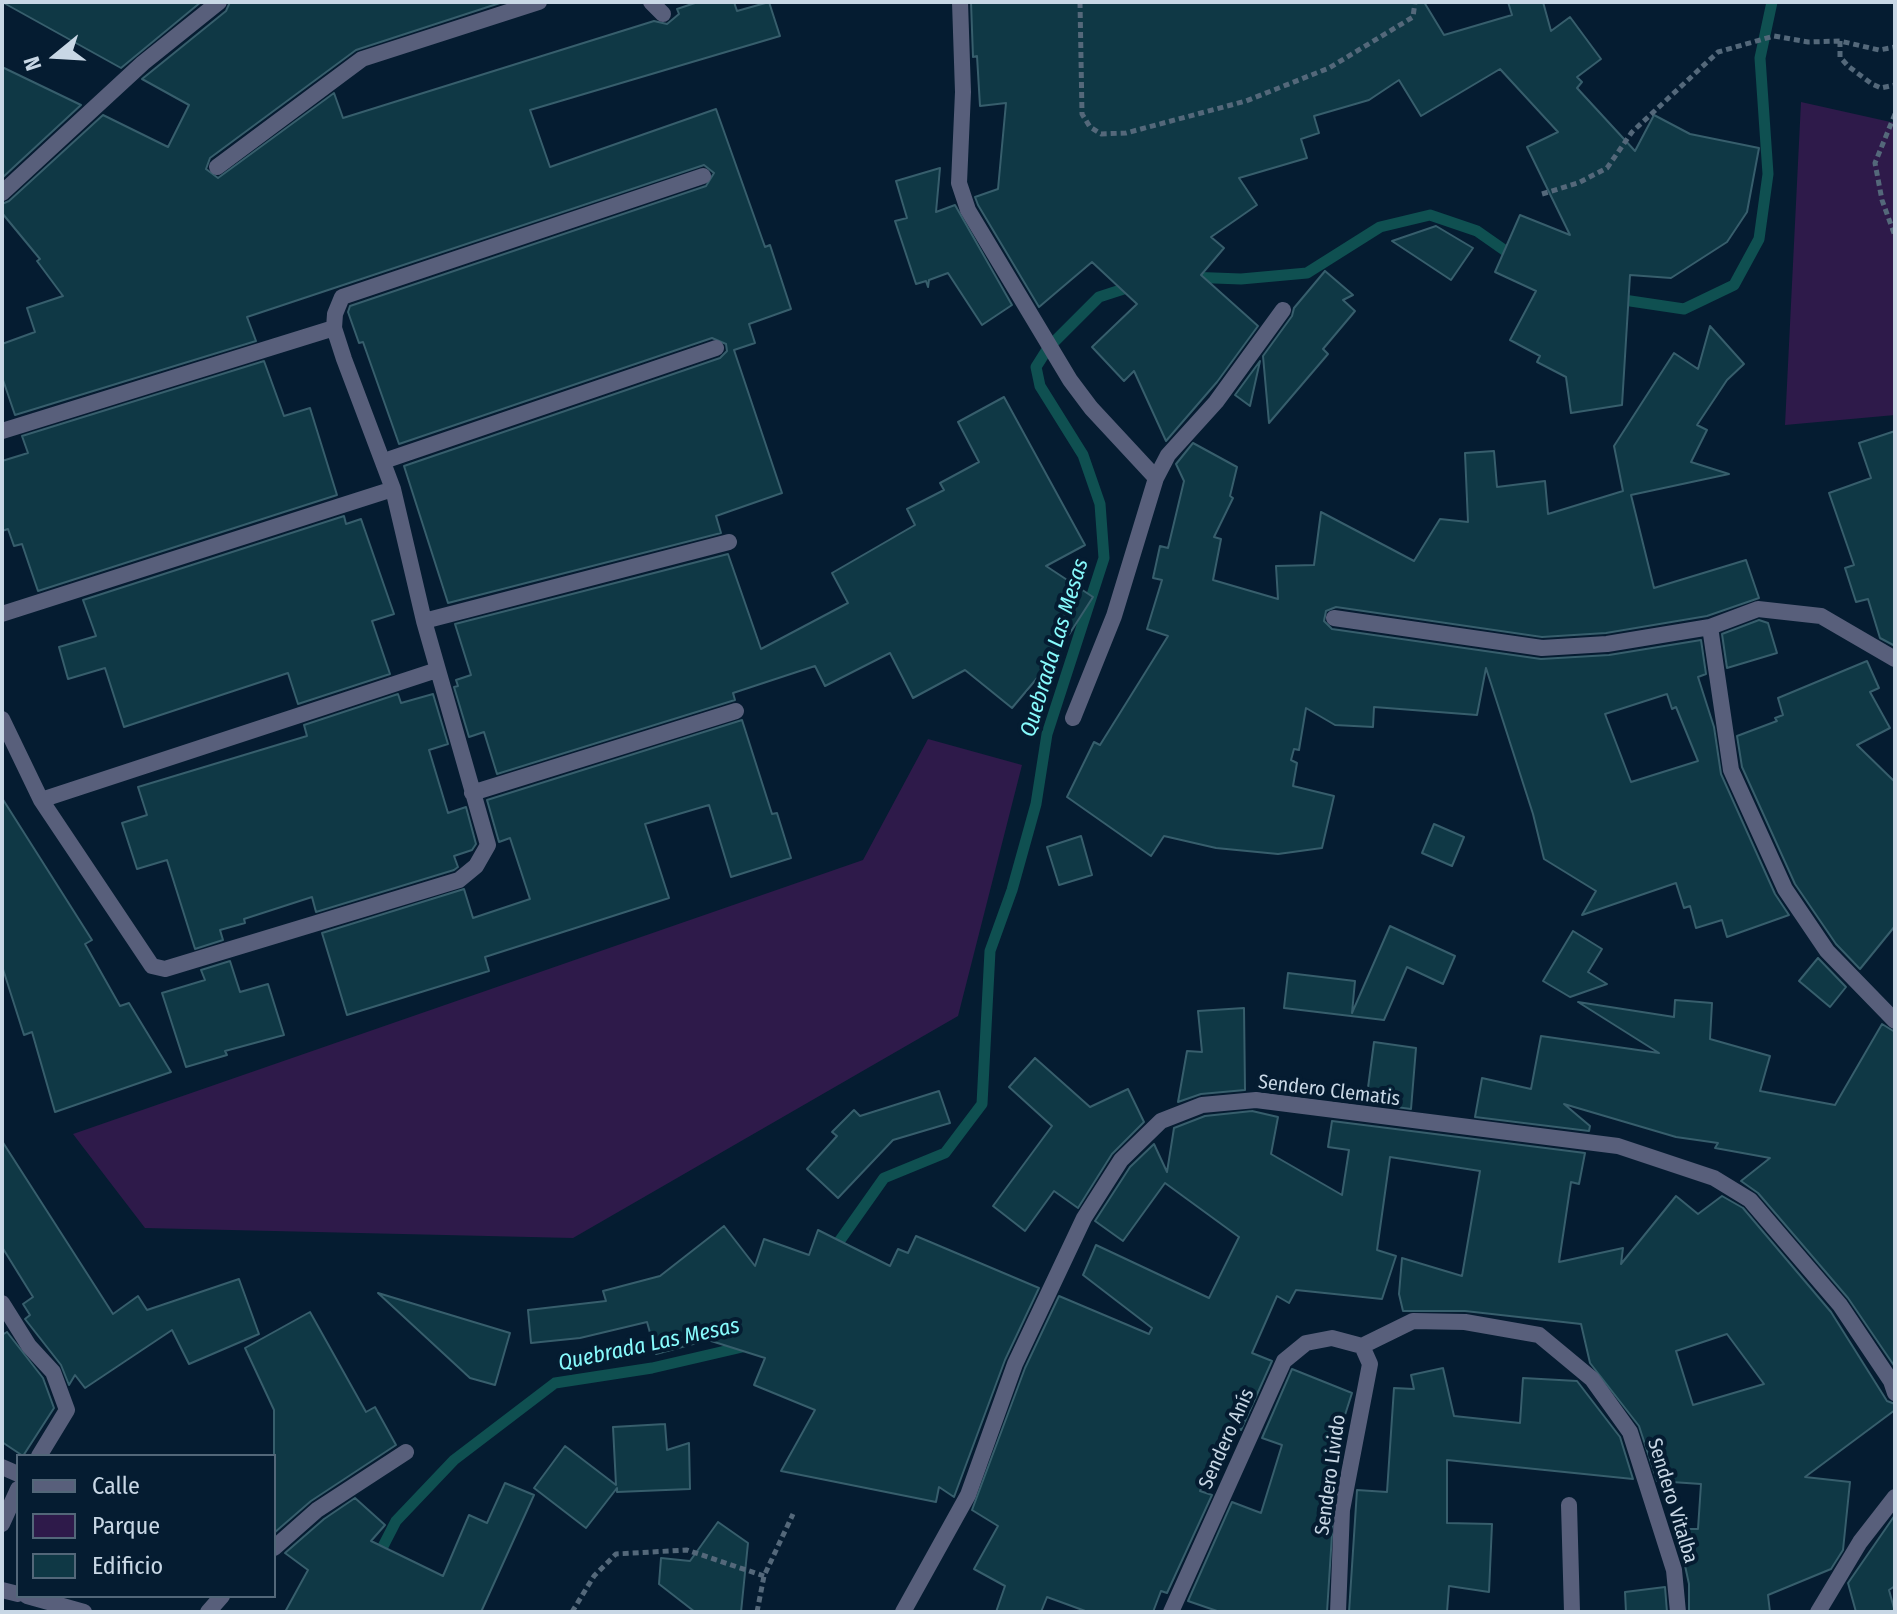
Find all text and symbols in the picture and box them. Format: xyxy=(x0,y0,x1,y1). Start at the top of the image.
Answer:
north arrow xyxy=(16,16,96,96)
text: N xyxy=(18,53,48,74)
water label: Quebrada Las Mesas xyxy=(1015,556,1095,740)
street label: Sendero Clematis xyxy=(1257,1070,1401,1112)
water label: Quebrada Las Mesas xyxy=(556,1313,742,1377)
street label: Sendero Anís xyxy=(1194,1385,1260,1493)
street label: Sendero Livido xyxy=(1311,1413,1351,1537)
street label: Sendero Vitalba xyxy=(1642,1436,1702,1566)
legend xyxy=(16,1454,276,1598)
text: Calle xyxy=(92,1472,140,1500)
text: Parque xyxy=(92,1512,160,1540)
text: Edificio xyxy=(92,1552,163,1580)

